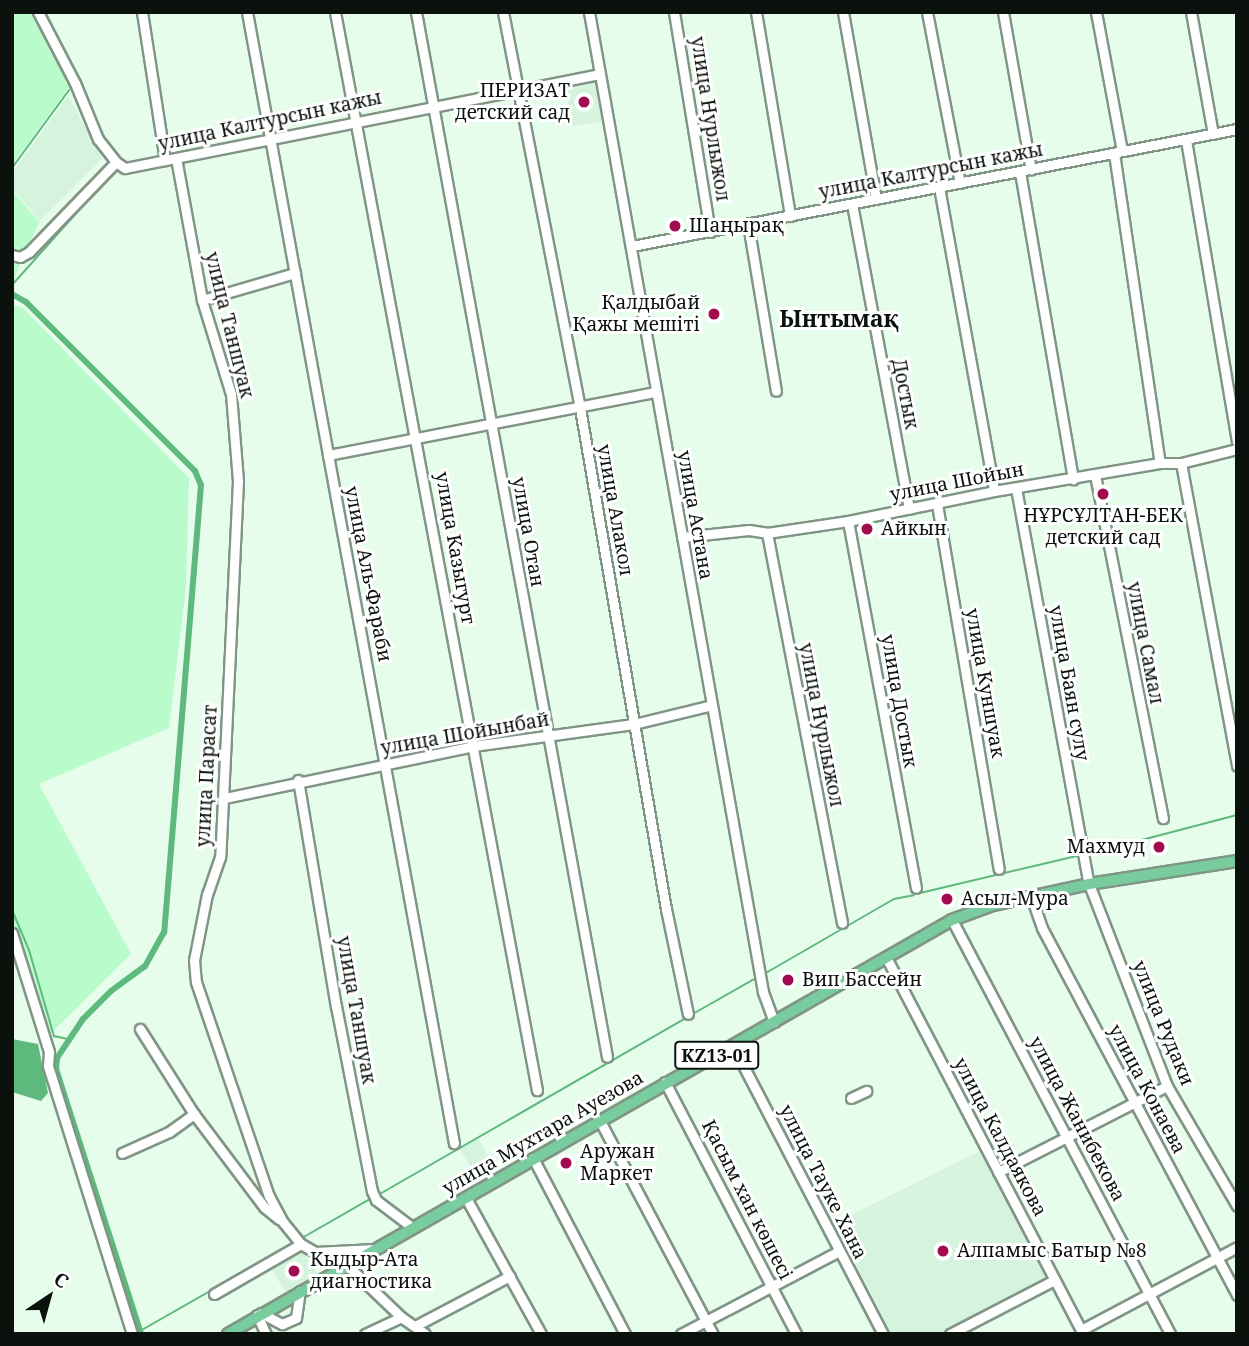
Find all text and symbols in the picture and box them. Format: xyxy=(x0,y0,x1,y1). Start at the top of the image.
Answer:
street label: улица Нурлыжол xyxy=(686,35,734,203)
place label: ПЕРИЗАТ детский сад xyxy=(455,80,570,124)
street label: улица Калтурсын кажы xyxy=(156,86,384,156)
marker: ПЕРИЗАТ детский сад xyxy=(576,94,592,110)
street label: улица Калтурсын кажы xyxy=(817,138,1045,204)
place label: Шаңырақ xyxy=(689,215,784,237)
marker: Шаңырақ xyxy=(667,218,683,234)
street label: улица Таншуак xyxy=(200,250,258,400)
place label: Қалдыбай Қажы мешіті xyxy=(572,292,700,336)
district label: Ынтымақ xyxy=(779,304,899,332)
marker: Қалдыбай Қажы мешіті xyxy=(706,306,722,322)
street label: Достык xyxy=(887,357,923,431)
street label: улица Алакол xyxy=(592,442,638,578)
street label: улица Астана xyxy=(672,449,718,581)
street label: улица Шойын xyxy=(888,458,1026,506)
street label: улица Казыгурт xyxy=(430,470,480,626)
street label: улица Отан xyxy=(507,475,549,589)
street label: улица Аль-Фараби xyxy=(340,484,396,664)
marker: НҰРСҰЛТАН-БЕК детский сад xyxy=(1095,486,1111,502)
place label: НҰРСҰЛТАН-БЕК детский сад xyxy=(1023,505,1183,549)
place label: Айкын xyxy=(881,518,947,540)
marker: Айкын xyxy=(859,521,875,537)
street label: улица Самал xyxy=(1122,580,1168,706)
street label: улица Баян сулу xyxy=(1044,603,1094,763)
street label: улица Куншуак xyxy=(961,606,1009,760)
street label: улица Достык xyxy=(876,633,922,769)
street label: улица Нурлыжол xyxy=(794,641,848,809)
street label: улица Парасат xyxy=(192,704,222,848)
street label: улица Шойынбай xyxy=(379,708,551,760)
place label: Махмуд xyxy=(1067,836,1145,858)
marker: Махмуд xyxy=(1151,839,1167,855)
place label: Асыл-Мура xyxy=(961,888,1069,910)
marker: Асыл-Мура xyxy=(939,891,955,907)
street label: улица Таншуак xyxy=(332,934,380,1086)
street label: улица Рудаки xyxy=(1128,957,1198,1089)
place label: Вип Бассейн xyxy=(802,969,922,991)
marker: Вип Бассейн xyxy=(780,972,796,988)
street label: улица Конаева xyxy=(1103,1021,1191,1157)
street label: улица Жанибекова xyxy=(1024,1033,1130,1205)
road number: KZ13-01 xyxy=(673,1040,761,1070)
street label: улица Калдаякова xyxy=(949,1054,1051,1220)
street label: улица Мухтара Ауезова xyxy=(439,1066,647,1200)
street label: улица Тауке Хана xyxy=(774,1101,872,1263)
street label: Қасым хан көшесі xyxy=(697,1116,797,1284)
place label: Аружан Маркет xyxy=(580,1141,655,1185)
marker: Аружан Маркет xyxy=(558,1155,574,1171)
place label: Алпамыс Батыр №8 xyxy=(957,1240,1147,1262)
marker: Алпамыс Батыр №8 xyxy=(935,1243,951,1259)
place label: Кыдыр-Ата диагностика xyxy=(310,1249,432,1293)
marker: Кыдыр-Ата диагностика xyxy=(284,1261,304,1281)
north arrow xyxy=(14,1262,84,1332)
text: С xyxy=(49,1266,74,1294)

